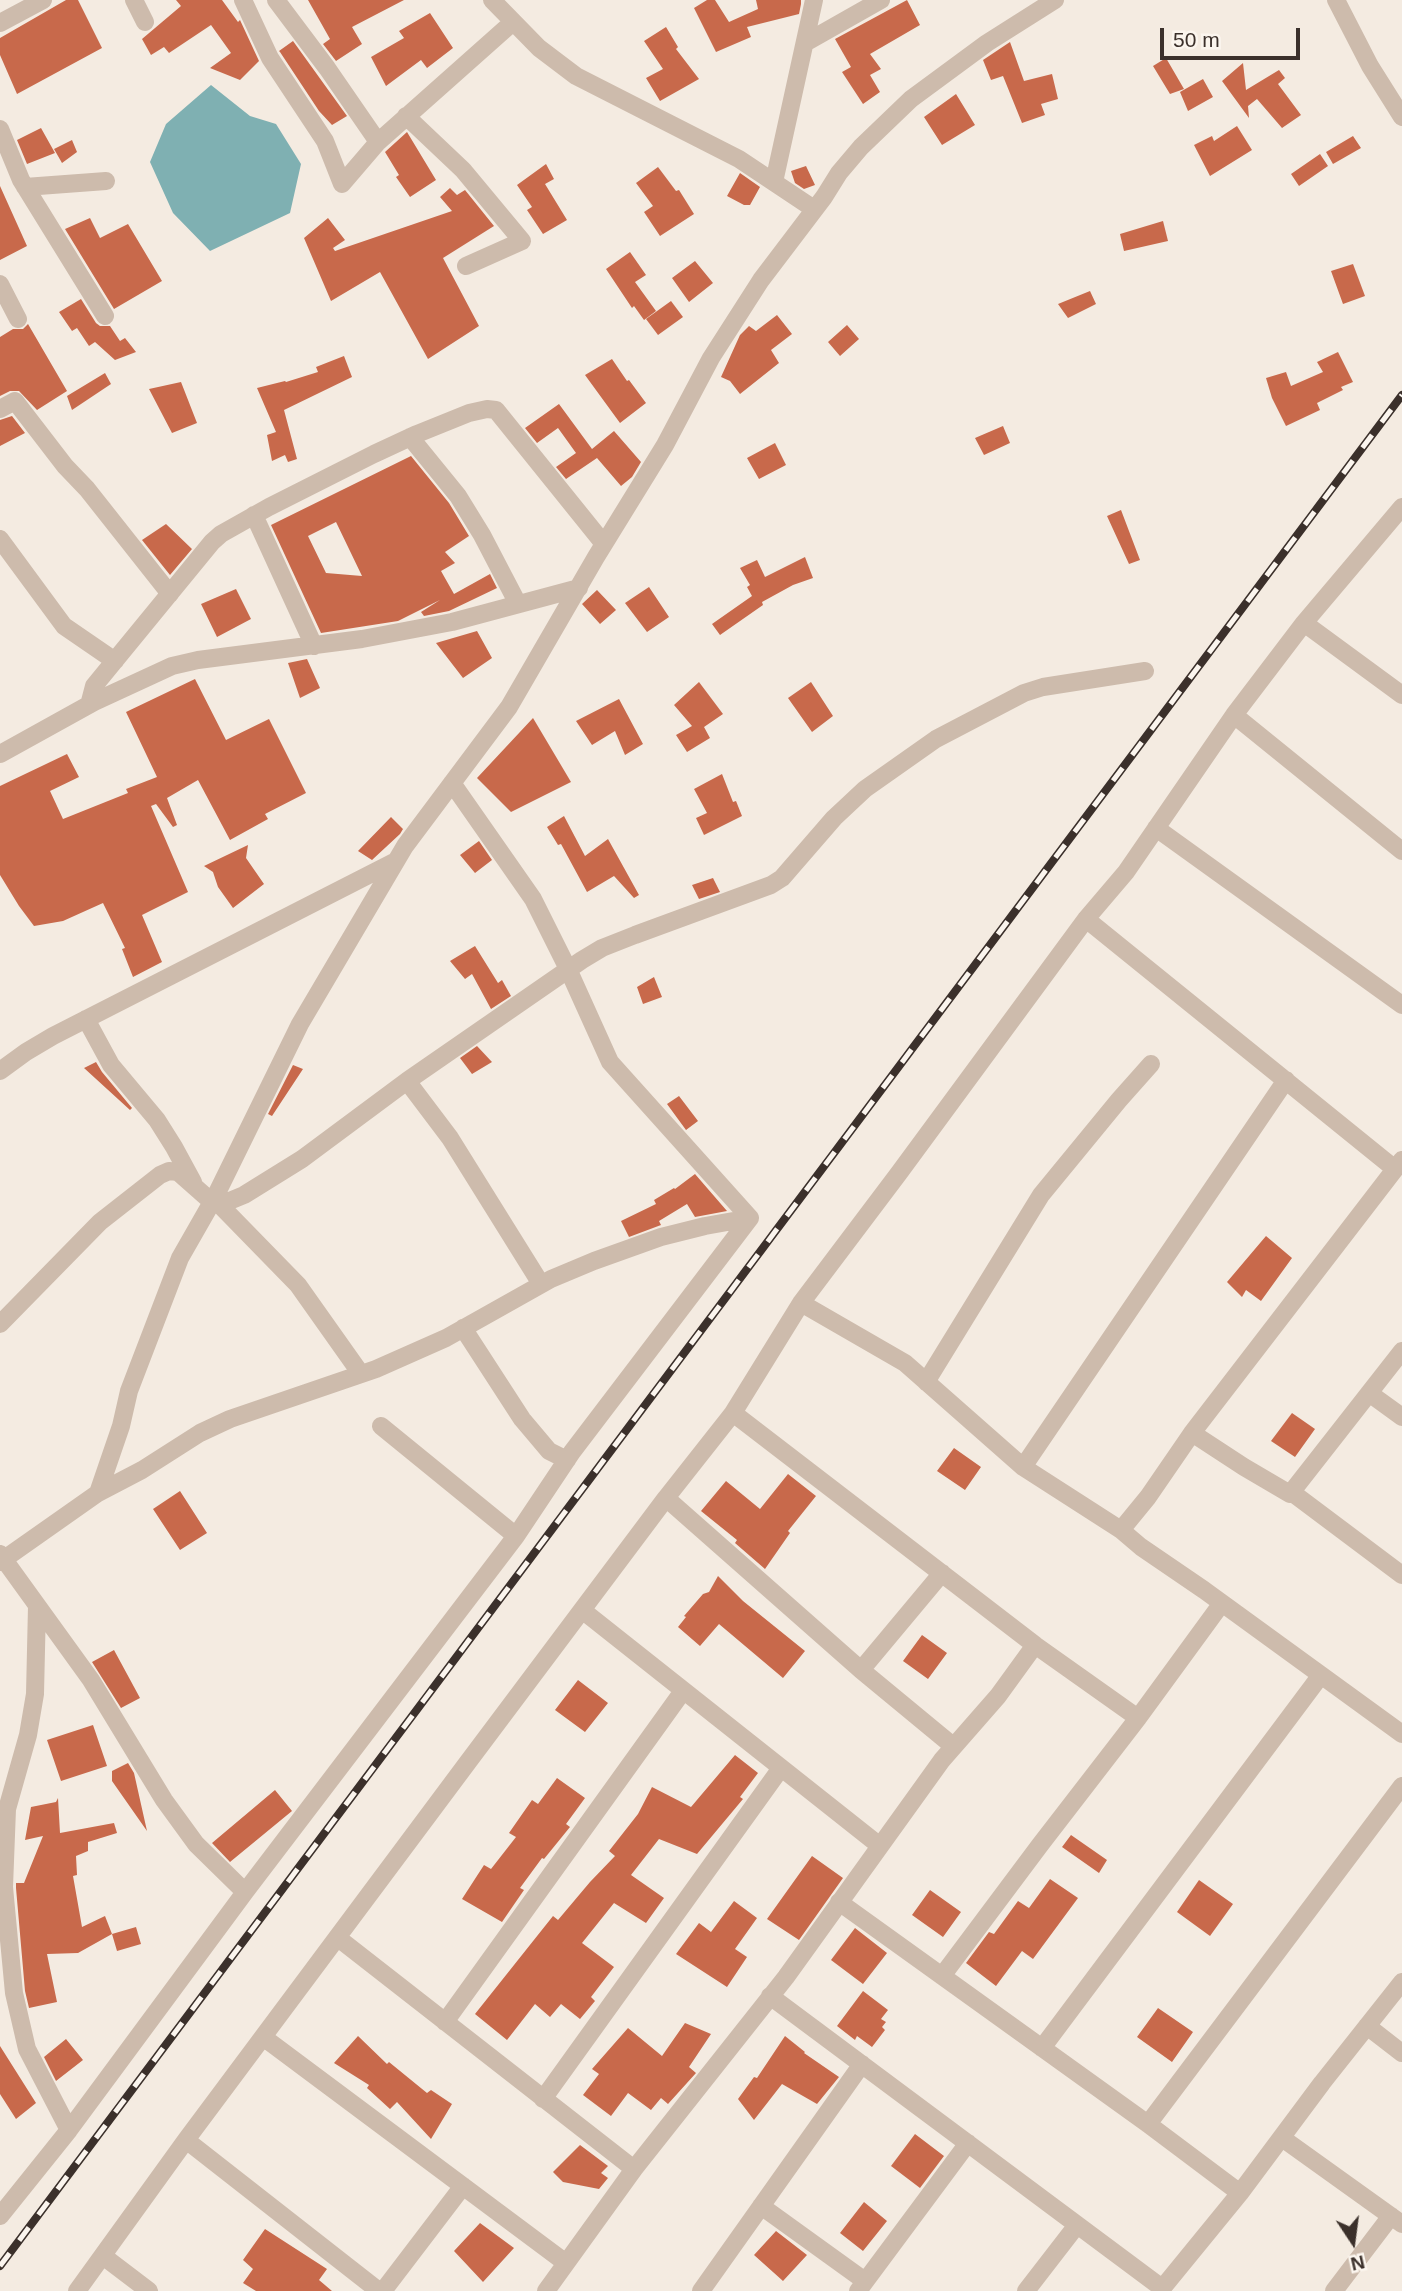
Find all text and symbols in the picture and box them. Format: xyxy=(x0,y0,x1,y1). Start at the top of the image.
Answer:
scale bar xyxy=(1164,14,1304,58)
text: 50 m xyxy=(1173,28,1220,51)
north arrow xyxy=(1318,2207,1388,2277)
text: N xyxy=(1349,2251,1367,2275)

